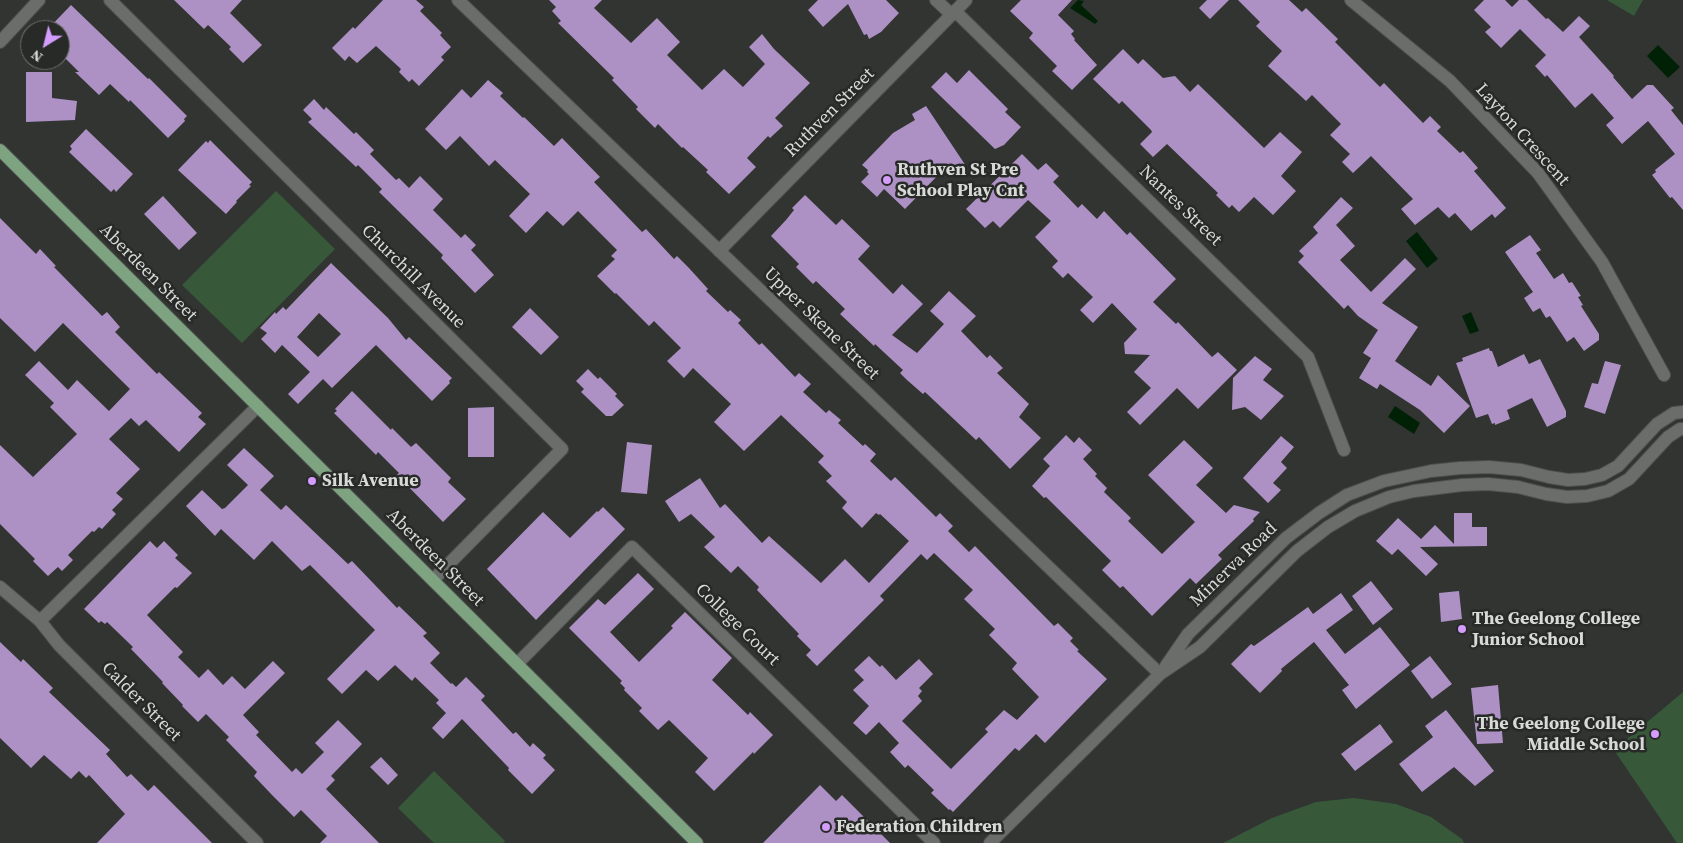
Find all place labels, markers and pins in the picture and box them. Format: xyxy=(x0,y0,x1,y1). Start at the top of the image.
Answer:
place label: Ruthven St Pre School Play Cnt xyxy=(897,159,1024,202)
marker: Ruthven St Pre School Play Cnt xyxy=(881,174,893,186)
place label: Silk Avenue xyxy=(322,470,419,492)
marker: Silk Avenue xyxy=(306,475,318,487)
place label: The Geelong College Junior School xyxy=(1472,608,1640,650)
marker: The Geelong College Junior School xyxy=(1456,623,1468,635)
place label: The Geelong College Middle School xyxy=(1477,713,1645,756)
marker: The Geelong College Middle School xyxy=(1649,728,1661,740)
place label: Federation Children xyxy=(836,816,1003,838)
marker: Federation Children xyxy=(820,821,832,833)

